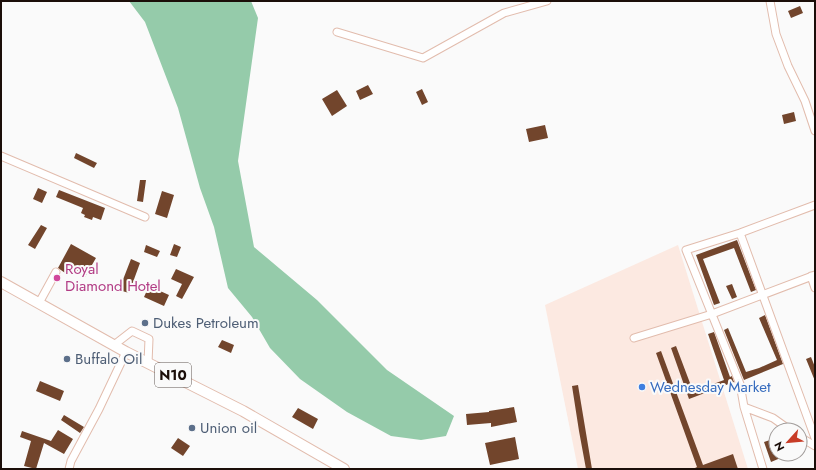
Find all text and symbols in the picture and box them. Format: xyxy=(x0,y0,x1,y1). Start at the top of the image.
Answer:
place label: Royal Diamond Hotel xyxy=(65,258,161,297)
marker: Royal Diamond Hotel xyxy=(52,273,62,283)
place label: Dukes Petroleum xyxy=(153,312,259,334)
marker: Dukes Petroleum xyxy=(140,318,150,328)
place label: Buffalo Oil xyxy=(75,348,142,370)
marker: Buffalo Oil xyxy=(62,354,72,364)
road number: N10 xyxy=(155,363,191,387)
place label: Wednesday Market xyxy=(650,376,771,398)
marker: Wednesday Market xyxy=(637,382,647,392)
place label: Union oil xyxy=(200,417,257,439)
north arrow xyxy=(768,422,808,462)
marker: Union oil xyxy=(187,423,197,433)
text: N xyxy=(770,439,788,454)

